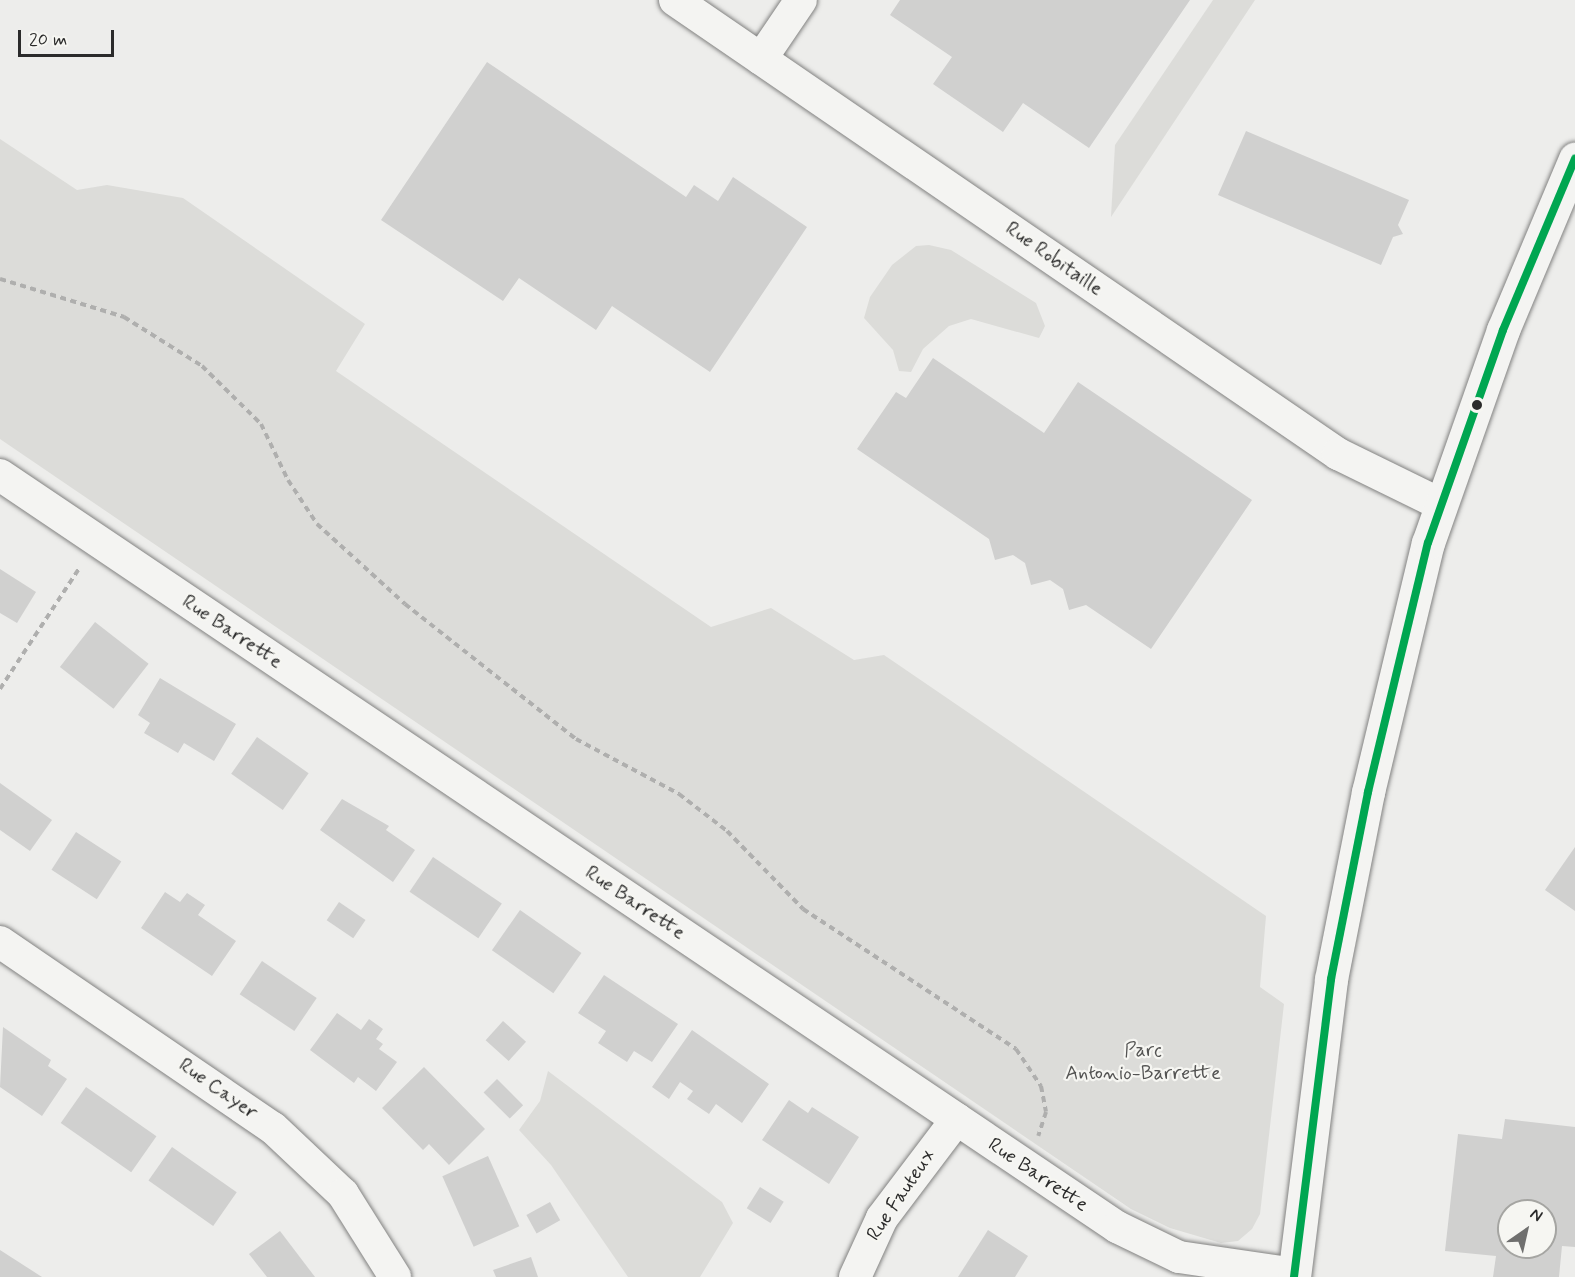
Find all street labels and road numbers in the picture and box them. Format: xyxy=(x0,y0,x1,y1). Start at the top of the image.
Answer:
street label: Rue Robitaille xyxy=(999,216,1109,302)
street label: Rue Barrette xyxy=(178,590,286,674)
street label: Rue Barrette xyxy=(581,861,689,945)
street label: Rue Cayer xyxy=(175,1054,261,1124)
street label: Rue Barrette xyxy=(984,1133,1092,1217)
street label: Rue Fauteux xyxy=(863,1147,939,1243)

